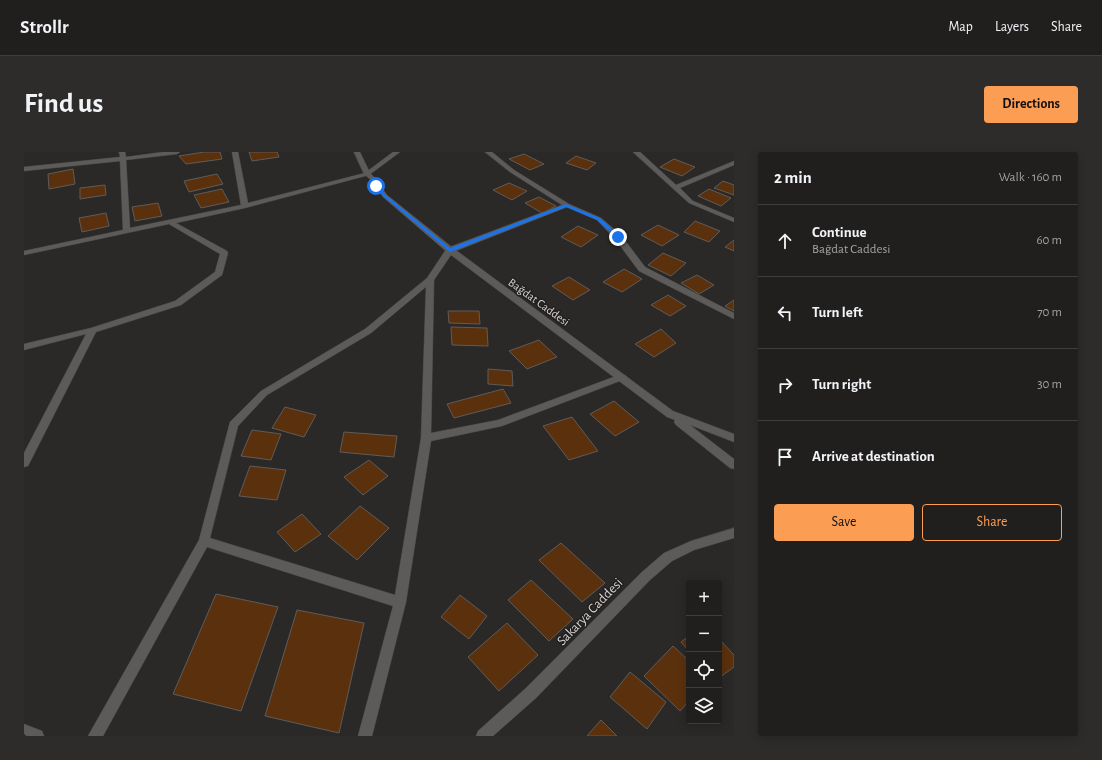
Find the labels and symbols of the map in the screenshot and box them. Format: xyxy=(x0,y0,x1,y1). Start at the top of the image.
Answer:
route start xyxy=(367,177,385,195)
route end xyxy=(609,228,627,246)
street label: Bağdat Caddesi xyxy=(506,276,572,328)
street label: Sakarya Caddesi xyxy=(554,576,626,648)

